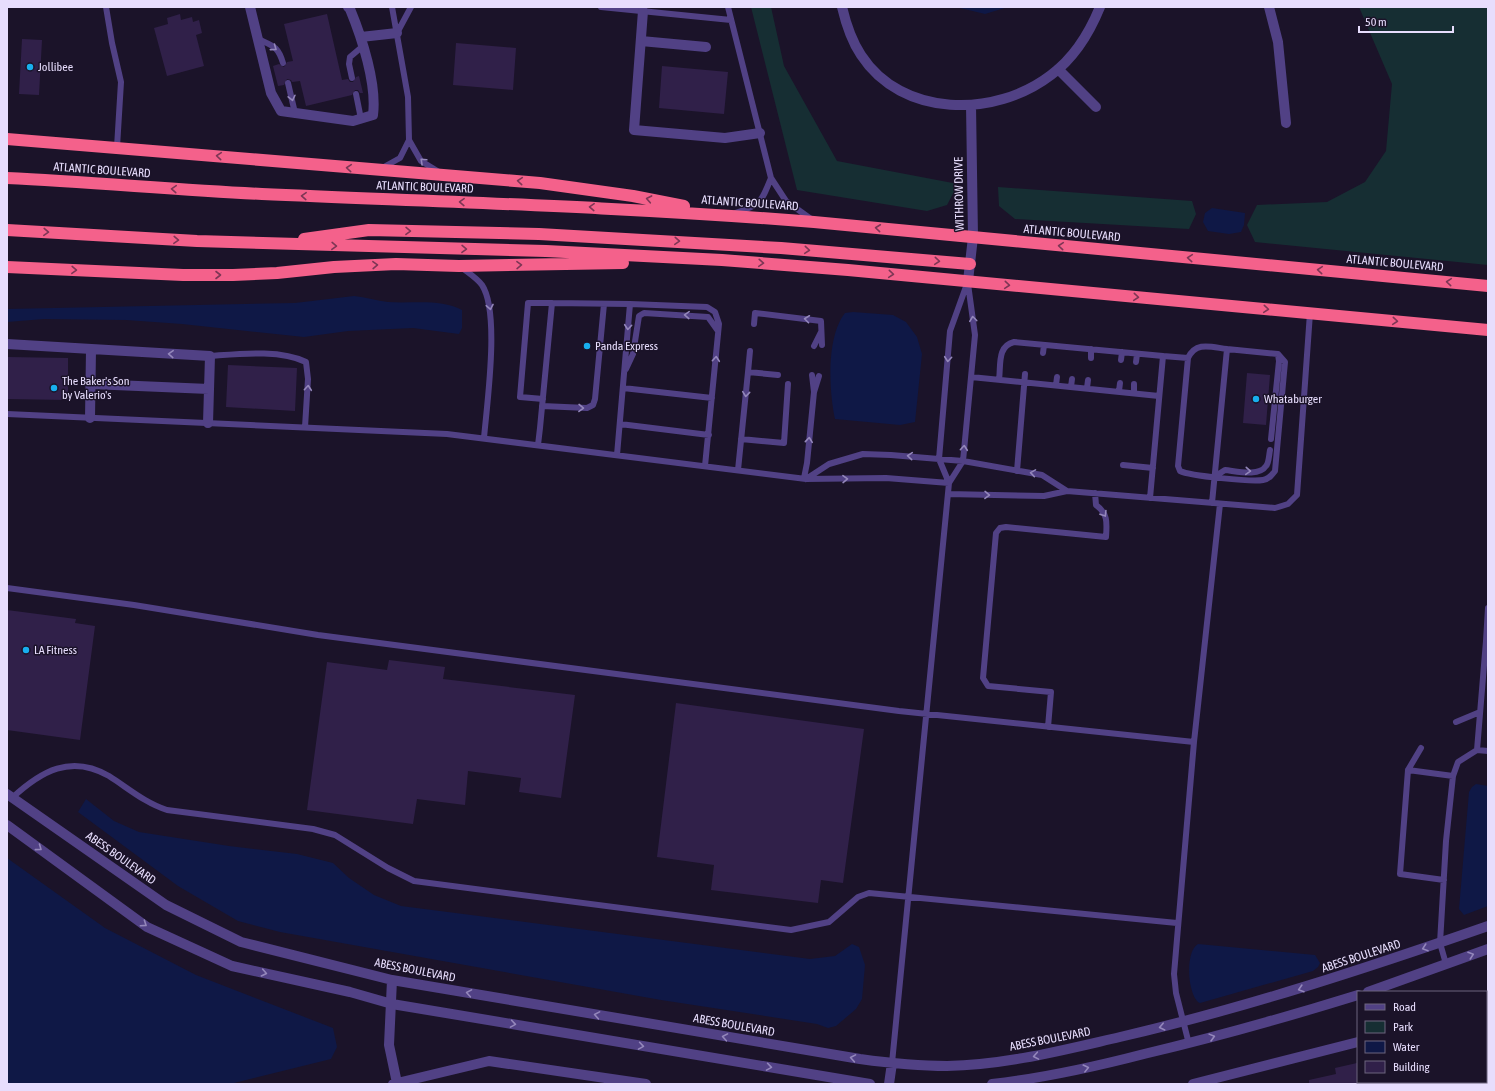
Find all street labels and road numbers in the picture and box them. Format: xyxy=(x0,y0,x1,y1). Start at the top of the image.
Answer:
street label: WITHROW DRIVE xyxy=(951,157,967,231)
street label: ATLANTIC BOULEVARD xyxy=(53,160,151,180)
street label: ATLANTIC BOULEVARD xyxy=(376,178,474,196)
street label: ATLANTIC BOULEVARD xyxy=(701,193,799,213)
street label: ATLANTIC BOULEVARD xyxy=(1023,222,1121,244)
street label: ATLANTIC BOULEVARD xyxy=(1346,252,1444,274)
street label: ABESS BOULEVARD xyxy=(83,829,159,887)
street label: ABESS BOULEVARD xyxy=(1320,937,1403,975)
street label: ABESS BOULEVARD xyxy=(373,955,457,985)
street label: ABESS BOULEVARD xyxy=(692,1011,776,1039)
street label: ABESS BOULEVARD xyxy=(1008,1024,1092,1054)

